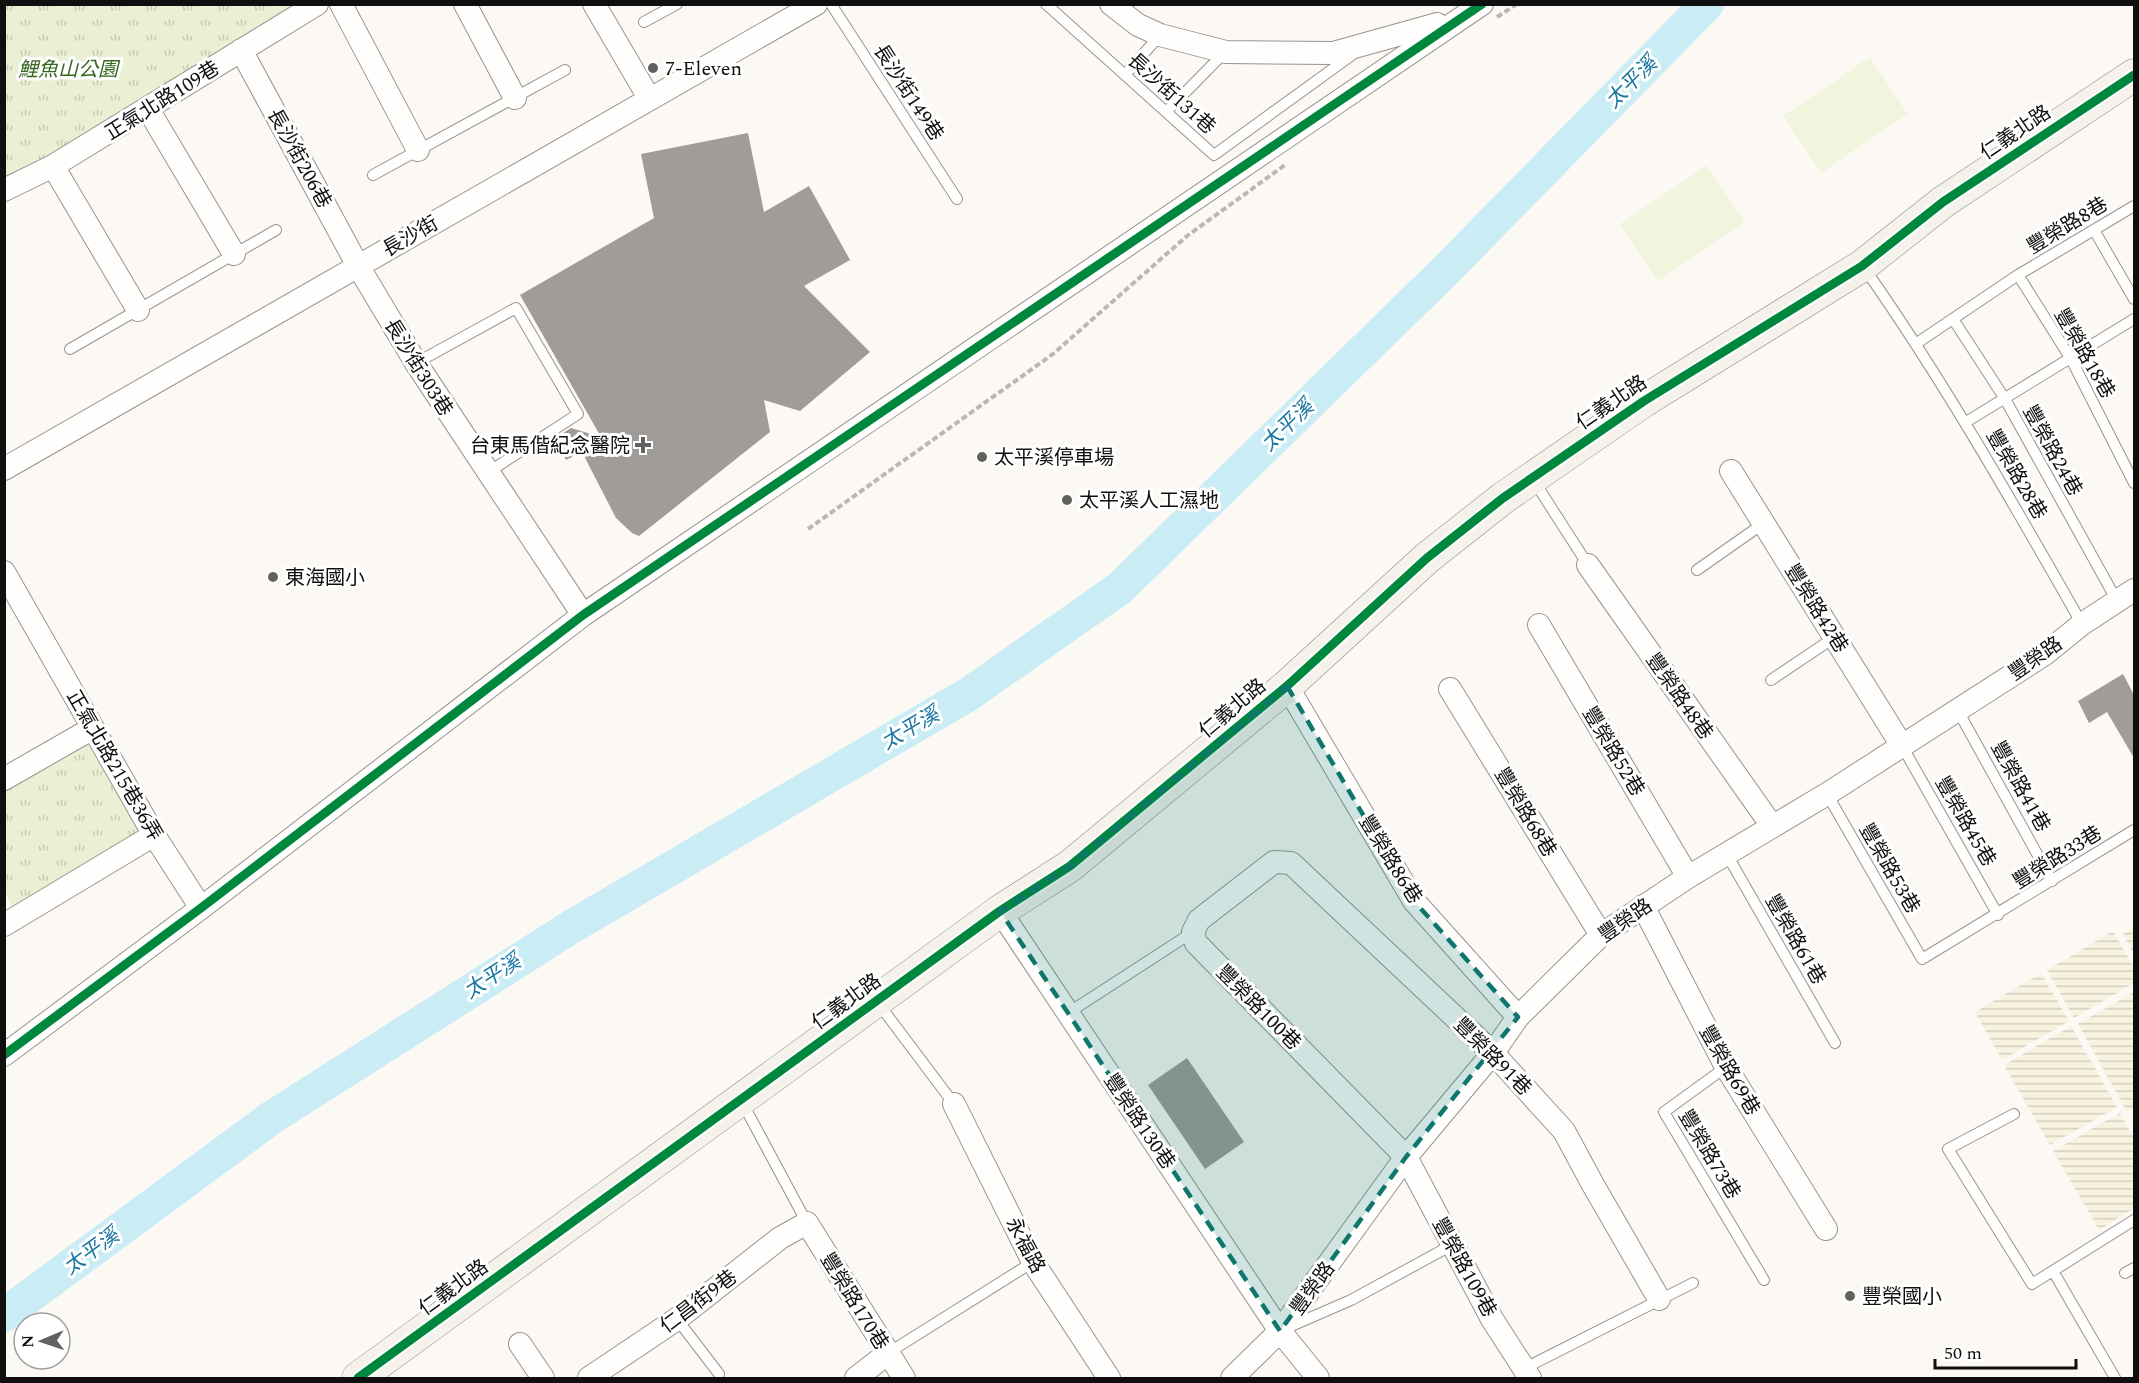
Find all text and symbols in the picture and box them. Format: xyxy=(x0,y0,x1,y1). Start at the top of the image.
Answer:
street label: 長沙街149巷 xyxy=(866,38,951,147)
street label: 長沙街131巷 xyxy=(1120,46,1222,142)
water label: 太平溪 xyxy=(1598,47,1667,116)
street label: 正氣北路109巷 xyxy=(99,54,226,148)
place label: 7-Eleven xyxy=(665,54,742,84)
park label: 鯉魚山公園 xyxy=(18,55,121,85)
marker: 7-Eleven xyxy=(646,61,660,75)
street label: 仁義北路 xyxy=(1974,98,2057,168)
street label: 長沙街206巷 xyxy=(259,103,339,214)
street label: 豐榮路8巷 xyxy=(2021,190,2114,262)
street label: 長沙街 xyxy=(377,209,444,265)
street label: 豐榮路18巷 xyxy=(2046,303,2122,404)
street label: 長沙街303巷 xyxy=(376,313,460,422)
street label: 仁義北路 xyxy=(1570,368,1653,438)
water label: 太平溪 xyxy=(1254,390,1324,459)
street label: 豐榮路24巷 xyxy=(2015,399,2089,501)
street label: 豐榮路28巷 xyxy=(1978,424,2054,525)
place label: 台東馬偕紀念醫院 xyxy=(470,431,630,461)
marker: 台東馬偕紀念醫院 xyxy=(634,436,652,454)
place label: 太平溪停車場 xyxy=(994,443,1114,473)
marker: 太平溪停車場 xyxy=(975,450,989,464)
place label: 太平溪人工濕地 xyxy=(1079,486,1219,516)
marker: 太平溪人工濕地 xyxy=(1060,493,1074,507)
street label: 豐榮路42巷 xyxy=(1777,558,1855,659)
place label: 東海國小 xyxy=(285,563,365,593)
marker: 東海國小 xyxy=(266,570,280,584)
street label: 豐榮路 xyxy=(2002,629,2069,688)
street label: 豐榮路48巷 xyxy=(1638,647,1720,746)
street label: 仁義北路 xyxy=(1192,672,1273,746)
street label: 正氣北路215巷36弄 xyxy=(59,684,170,847)
water label: 太平溪 xyxy=(875,698,948,758)
street label: 豐榮路52巷 xyxy=(1575,701,1652,802)
street label: 豐榮路41巷 xyxy=(1983,735,2057,837)
street label: 豐榮路68巷 xyxy=(1487,762,1564,863)
street label: 豐榮路45巷 xyxy=(1927,771,2003,872)
street label: 豐榮路86巷 xyxy=(1351,809,1429,910)
street label: 豐榮路53巷 xyxy=(1851,818,1927,919)
street label: 豐榮路33巷 xyxy=(2007,819,2108,897)
street label: 豐榮路61巷 xyxy=(1757,889,1833,990)
street label: 豐榮路 xyxy=(1592,891,1659,950)
water label: 太平溪 xyxy=(457,945,530,1007)
street label: 豐榮路100巷 xyxy=(1209,958,1308,1057)
street label: 仁義北路 xyxy=(805,966,888,1037)
street label: 豐榮路91巷 xyxy=(1446,1011,1538,1103)
street label: 豐榮路69巷 xyxy=(1691,1020,1767,1121)
street label: 豐榮路130巷 xyxy=(1096,1068,1182,1176)
street label: 豐榮路73巷 xyxy=(1671,1104,1748,1205)
street label: 永福路 xyxy=(998,1212,1052,1279)
street label: 豐榮路109巷 xyxy=(1424,1212,1504,1323)
water label: 太平溪 xyxy=(57,1219,129,1283)
street label: 豐榮路170巷 xyxy=(812,1247,896,1356)
street label: 仁義北路 xyxy=(412,1252,495,1323)
street label: 豐榮路 xyxy=(1283,1256,1343,1322)
street label: 仁昌街9巷 xyxy=(654,1263,744,1341)
place label: 豐榮國小 xyxy=(1862,1282,1942,1312)
marker: 豐榮國小 xyxy=(1843,1289,1857,1303)
north arrow xyxy=(12,1311,72,1371)
scale bar xyxy=(1935,1332,2076,1370)
text: N xyxy=(16,1335,40,1348)
text: 50 m xyxy=(1944,1340,1982,1367)

